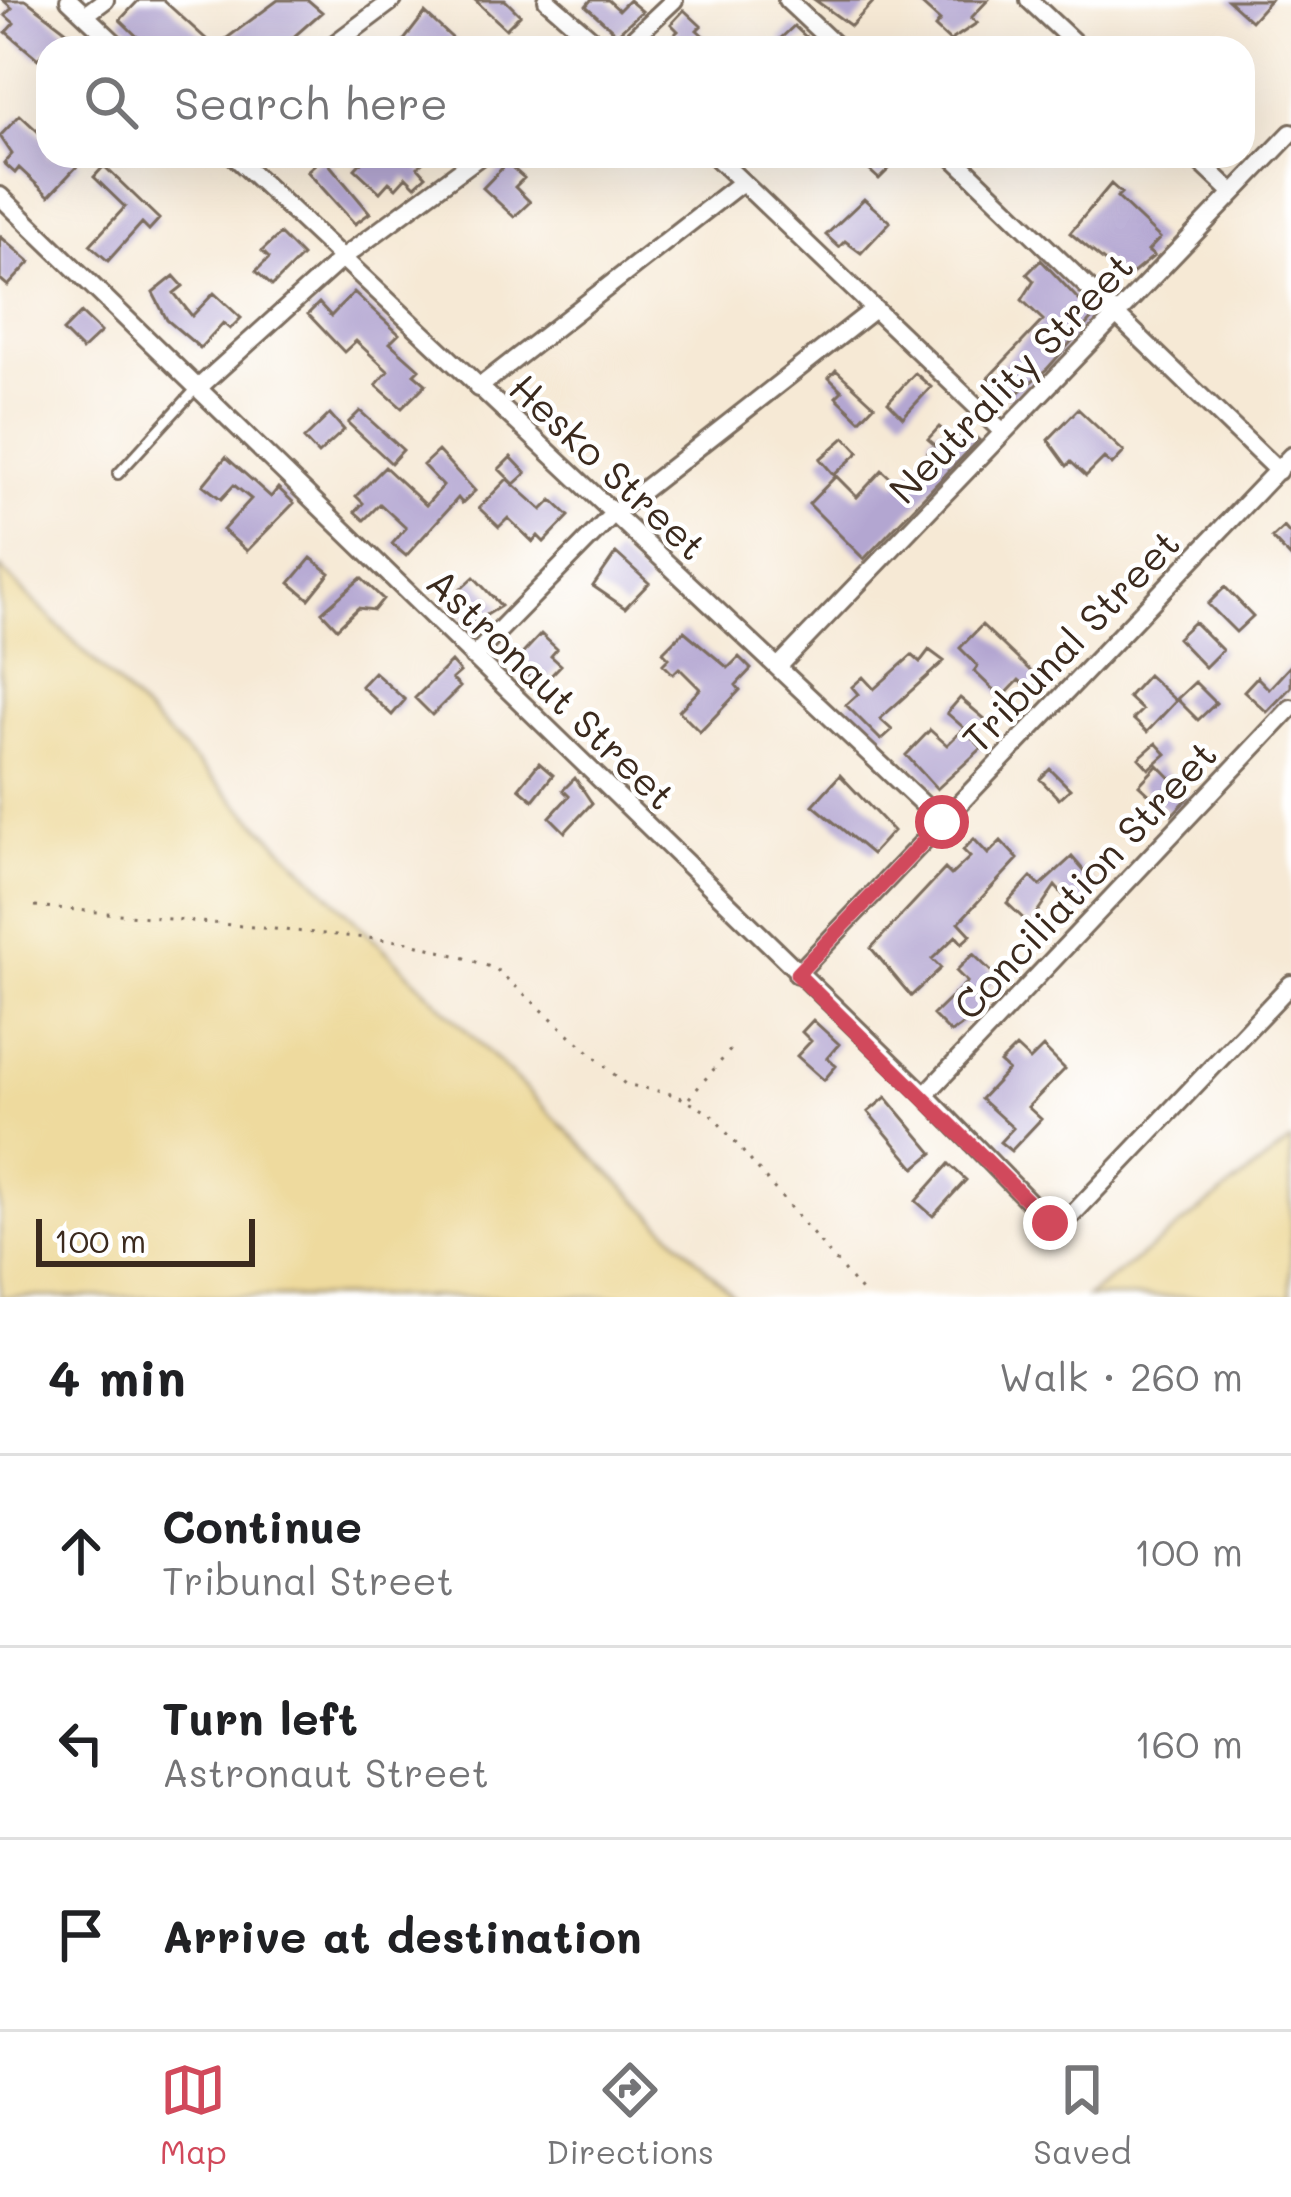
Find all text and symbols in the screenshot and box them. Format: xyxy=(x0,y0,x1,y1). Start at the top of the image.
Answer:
search box xyxy=(36,36,1255,168)
icon: search xyxy=(78,69,144,135)
text: Search here xyxy=(174,73,448,131)
street label: Neutrality Street xyxy=(877,240,1143,514)
street label: Hesko Street xyxy=(500,362,718,570)
street label: Tribunal Street xyxy=(950,517,1190,763)
street label: Astronaut Street xyxy=(417,556,687,820)
street label: Conciliation Street xyxy=(941,729,1227,1029)
route start xyxy=(915,795,969,849)
route end xyxy=(1023,1196,1077,1250)
scale bar xyxy=(36,1213,255,1266)
text: 100 m xyxy=(54,1218,146,1261)
text: 4 min xyxy=(48,1342,186,1409)
text: Walk · 260 m xyxy=(999,1350,1243,1401)
text: Continue xyxy=(162,1496,362,1554)
icon: ahead xyxy=(48,1518,114,1584)
text: 100 m xyxy=(1134,1525,1243,1576)
text: Tribunal Street xyxy=(162,1554,454,1605)
text: Turn left xyxy=(162,1688,358,1746)
icon: left xyxy=(48,1710,114,1776)
text: 160 m xyxy=(1134,1717,1243,1768)
text: Astronaut Street xyxy=(162,1746,489,1797)
icon: arrive xyxy=(48,1902,114,1968)
text: Arrive at destination xyxy=(162,1906,642,1964)
tab: Map xyxy=(160,2057,227,2172)
tab: Directions xyxy=(546,2057,714,2172)
tab: Saved xyxy=(1033,2057,1131,2172)

